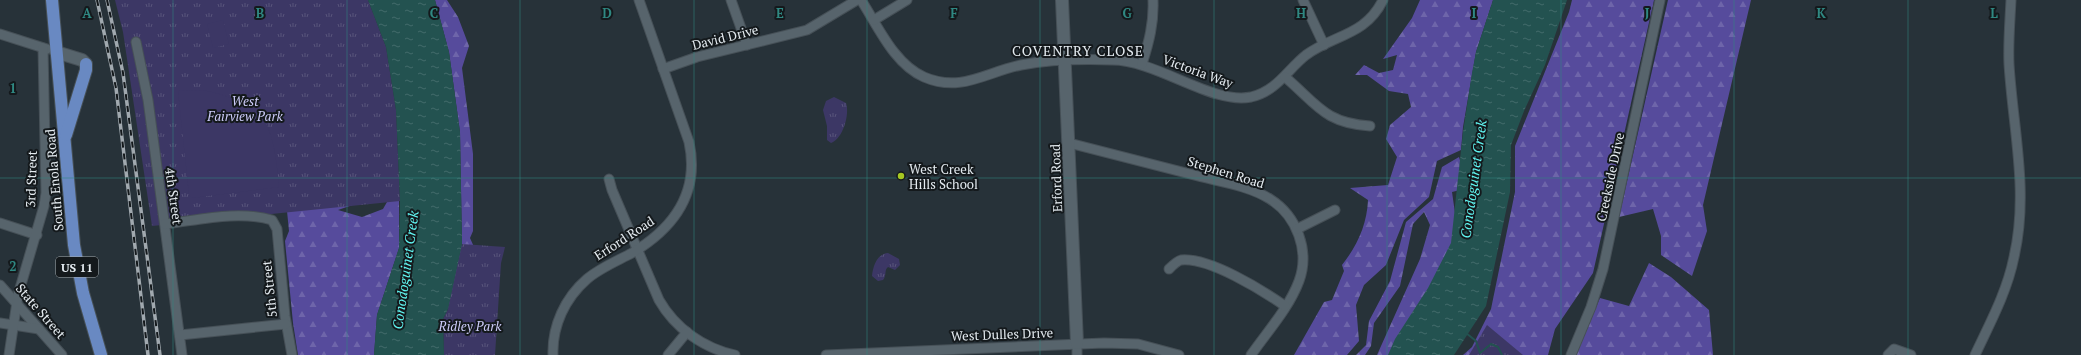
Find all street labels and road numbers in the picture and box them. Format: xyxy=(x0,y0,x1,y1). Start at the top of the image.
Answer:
street label: David Drive xyxy=(690,20,760,54)
street label: Victoria Way xyxy=(1160,50,1236,92)
street label: South Enola Road xyxy=(41,128,67,232)
street label: Creekside Drive xyxy=(1592,131,1628,223)
street label: Erford Road xyxy=(1046,144,1066,212)
street label: 3rd Street xyxy=(21,150,41,208)
street label: Stephen Road xyxy=(1185,152,1267,192)
street label: 4th Street xyxy=(161,166,187,226)
street label: Erford Road xyxy=(590,212,658,264)
road number: US 11 xyxy=(56,257,98,277)
street label: 5th Street xyxy=(257,259,281,318)
street label: State Street xyxy=(12,280,70,343)
street label: West Dulles Drive xyxy=(951,323,1053,345)

